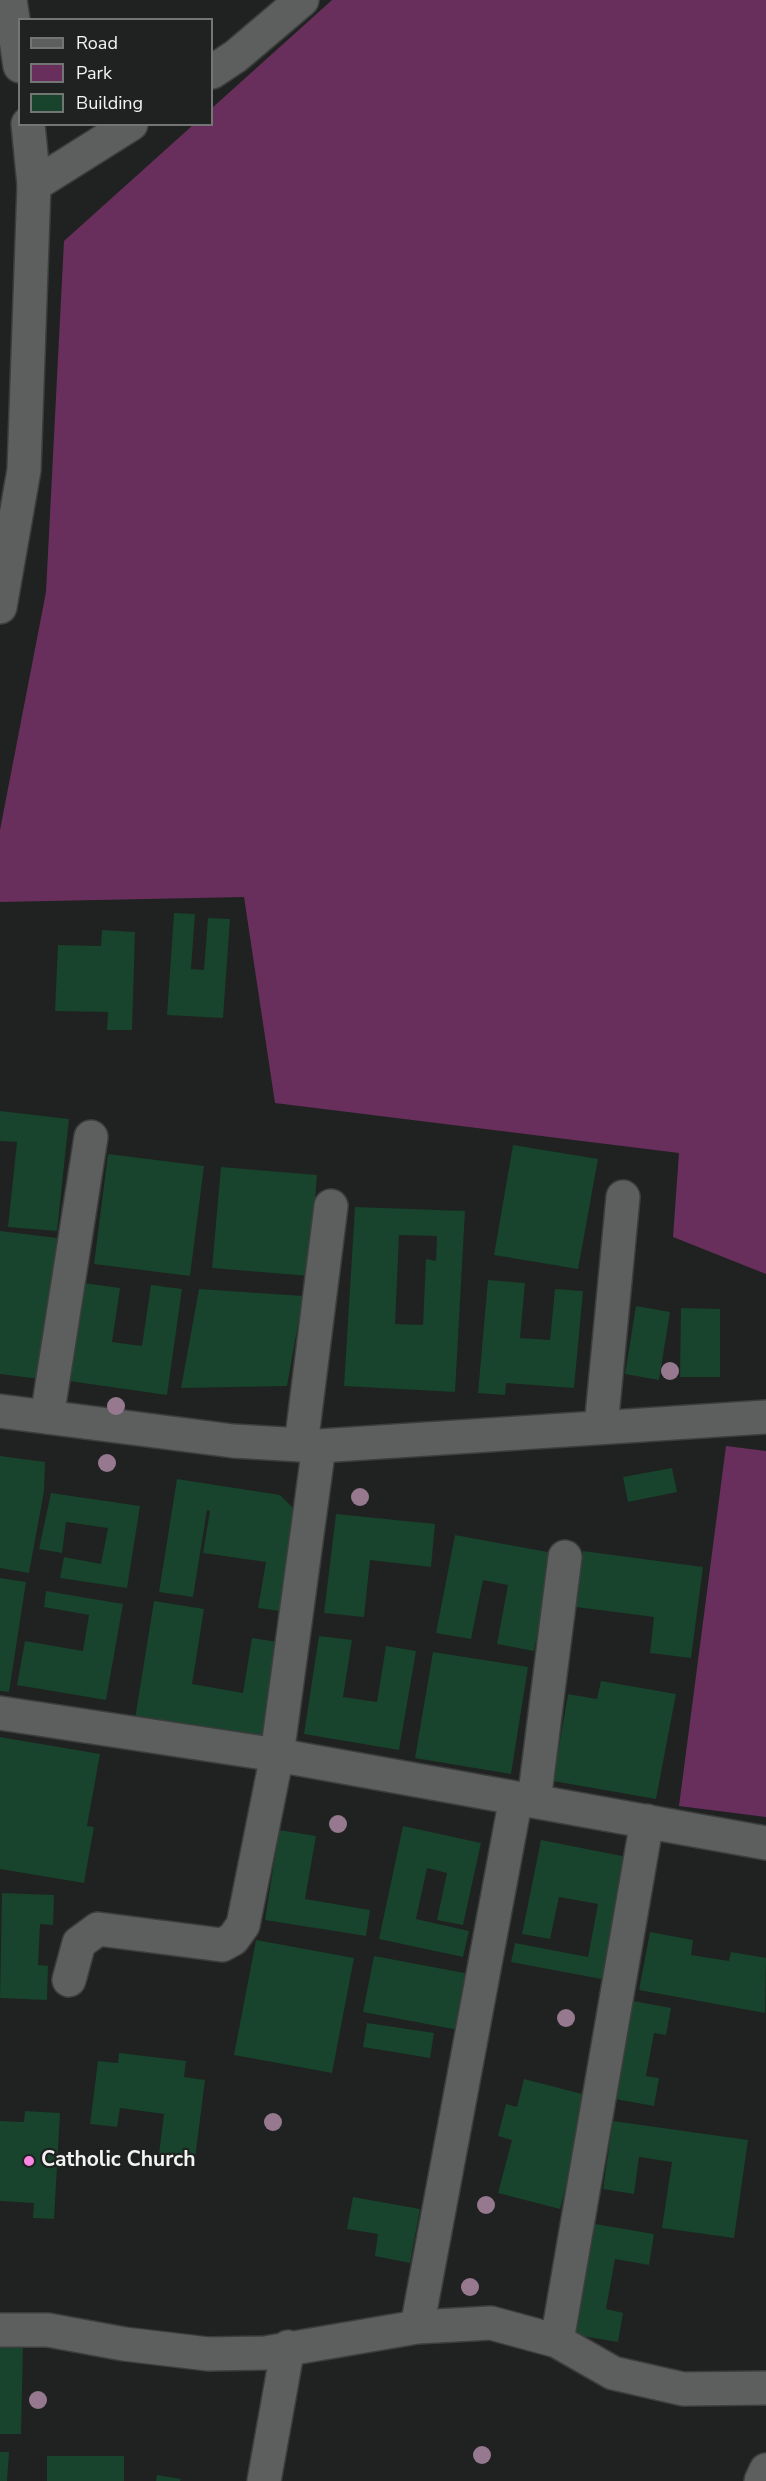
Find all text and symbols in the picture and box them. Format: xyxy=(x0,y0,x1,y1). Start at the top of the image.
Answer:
legend xyxy=(18,18,213,126)
text: Road xyxy=(76,31,118,55)
text: Park xyxy=(76,61,112,85)
text: Building xyxy=(76,91,143,115)
place label: Catholic Church xyxy=(41,2148,195,2174)
marker: Catholic Church xyxy=(22,2154,36,2168)

